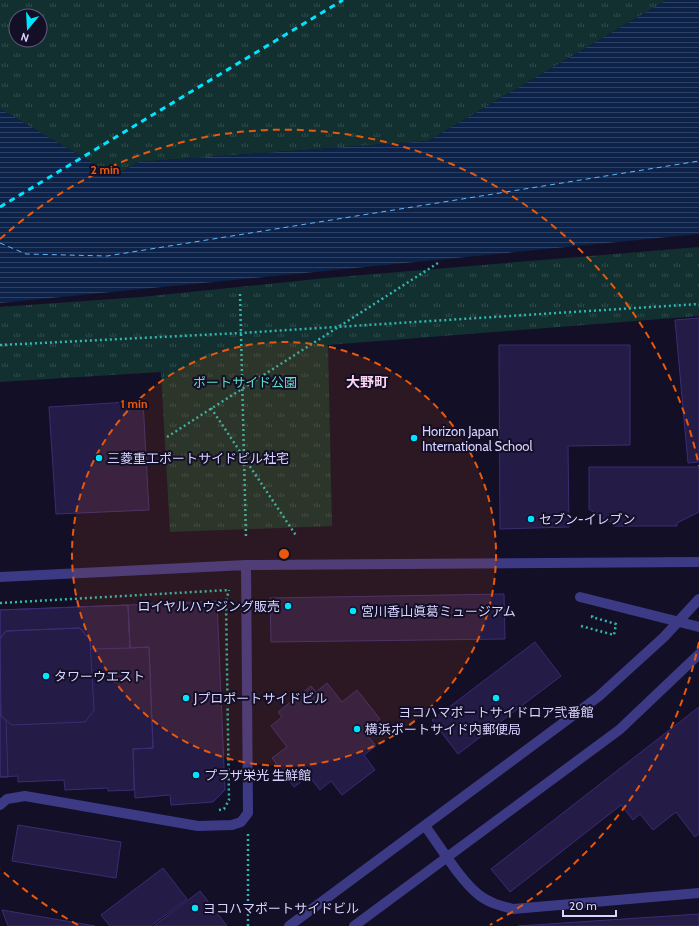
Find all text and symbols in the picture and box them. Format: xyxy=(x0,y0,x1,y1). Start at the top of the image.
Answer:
north arrow xyxy=(8,8,48,48)
text: N xyxy=(19,30,31,45)
text: 2 min xyxy=(91,162,119,177)
district label: 大野町 xyxy=(346,373,388,391)
park label: ポートサイド公園 xyxy=(193,374,297,390)
text: 1 min xyxy=(120,396,148,411)
place label: Horizon Japan International School xyxy=(422,423,533,454)
marker: Horizon Japan International School xyxy=(409,433,419,443)
place label: 三菱重工ポートサイドビル社宅 xyxy=(107,450,289,466)
marker: 三菱重工ポートサイドビル社宅 xyxy=(94,453,104,463)
place label: セブン-イレブン xyxy=(539,511,636,527)
marker: セブン-イレブン xyxy=(526,514,536,524)
centre of rings xyxy=(277,547,291,561)
place label: ロイヤルハウジング販売 xyxy=(137,598,280,614)
marker: ロイヤルハウジング販売 xyxy=(283,601,293,611)
place label: 宮川香山眞葛ミュージアム xyxy=(361,603,516,619)
marker: 宮川香山眞葛ミュージアム xyxy=(348,606,358,616)
place label: タワーウエスト xyxy=(54,668,145,684)
marker: タワーウエスト xyxy=(41,671,51,681)
place label: Jプロポートサイドビル xyxy=(193,690,327,706)
marker: Jプロポートサイドビル xyxy=(181,693,191,703)
marker: ヨコハマポートサイドロア弐番館 xyxy=(491,693,501,703)
place label: ヨコハマポートサイドロア弐番館 xyxy=(398,704,594,720)
place label: 横浜ポートサイド内郵便局 xyxy=(365,721,521,737)
marker: 横浜ポートサイド内郵便局 xyxy=(352,724,362,734)
place label: プラザ栄光 生鮮館 xyxy=(204,767,311,783)
marker: プラザ栄光 生鮮館 xyxy=(191,770,201,780)
scale bar xyxy=(563,892,616,918)
text: 20 m xyxy=(569,898,597,913)
place label: ヨコハマポートサイドビル xyxy=(203,900,359,916)
marker: ヨコハマポートサイドビル xyxy=(190,903,200,913)

